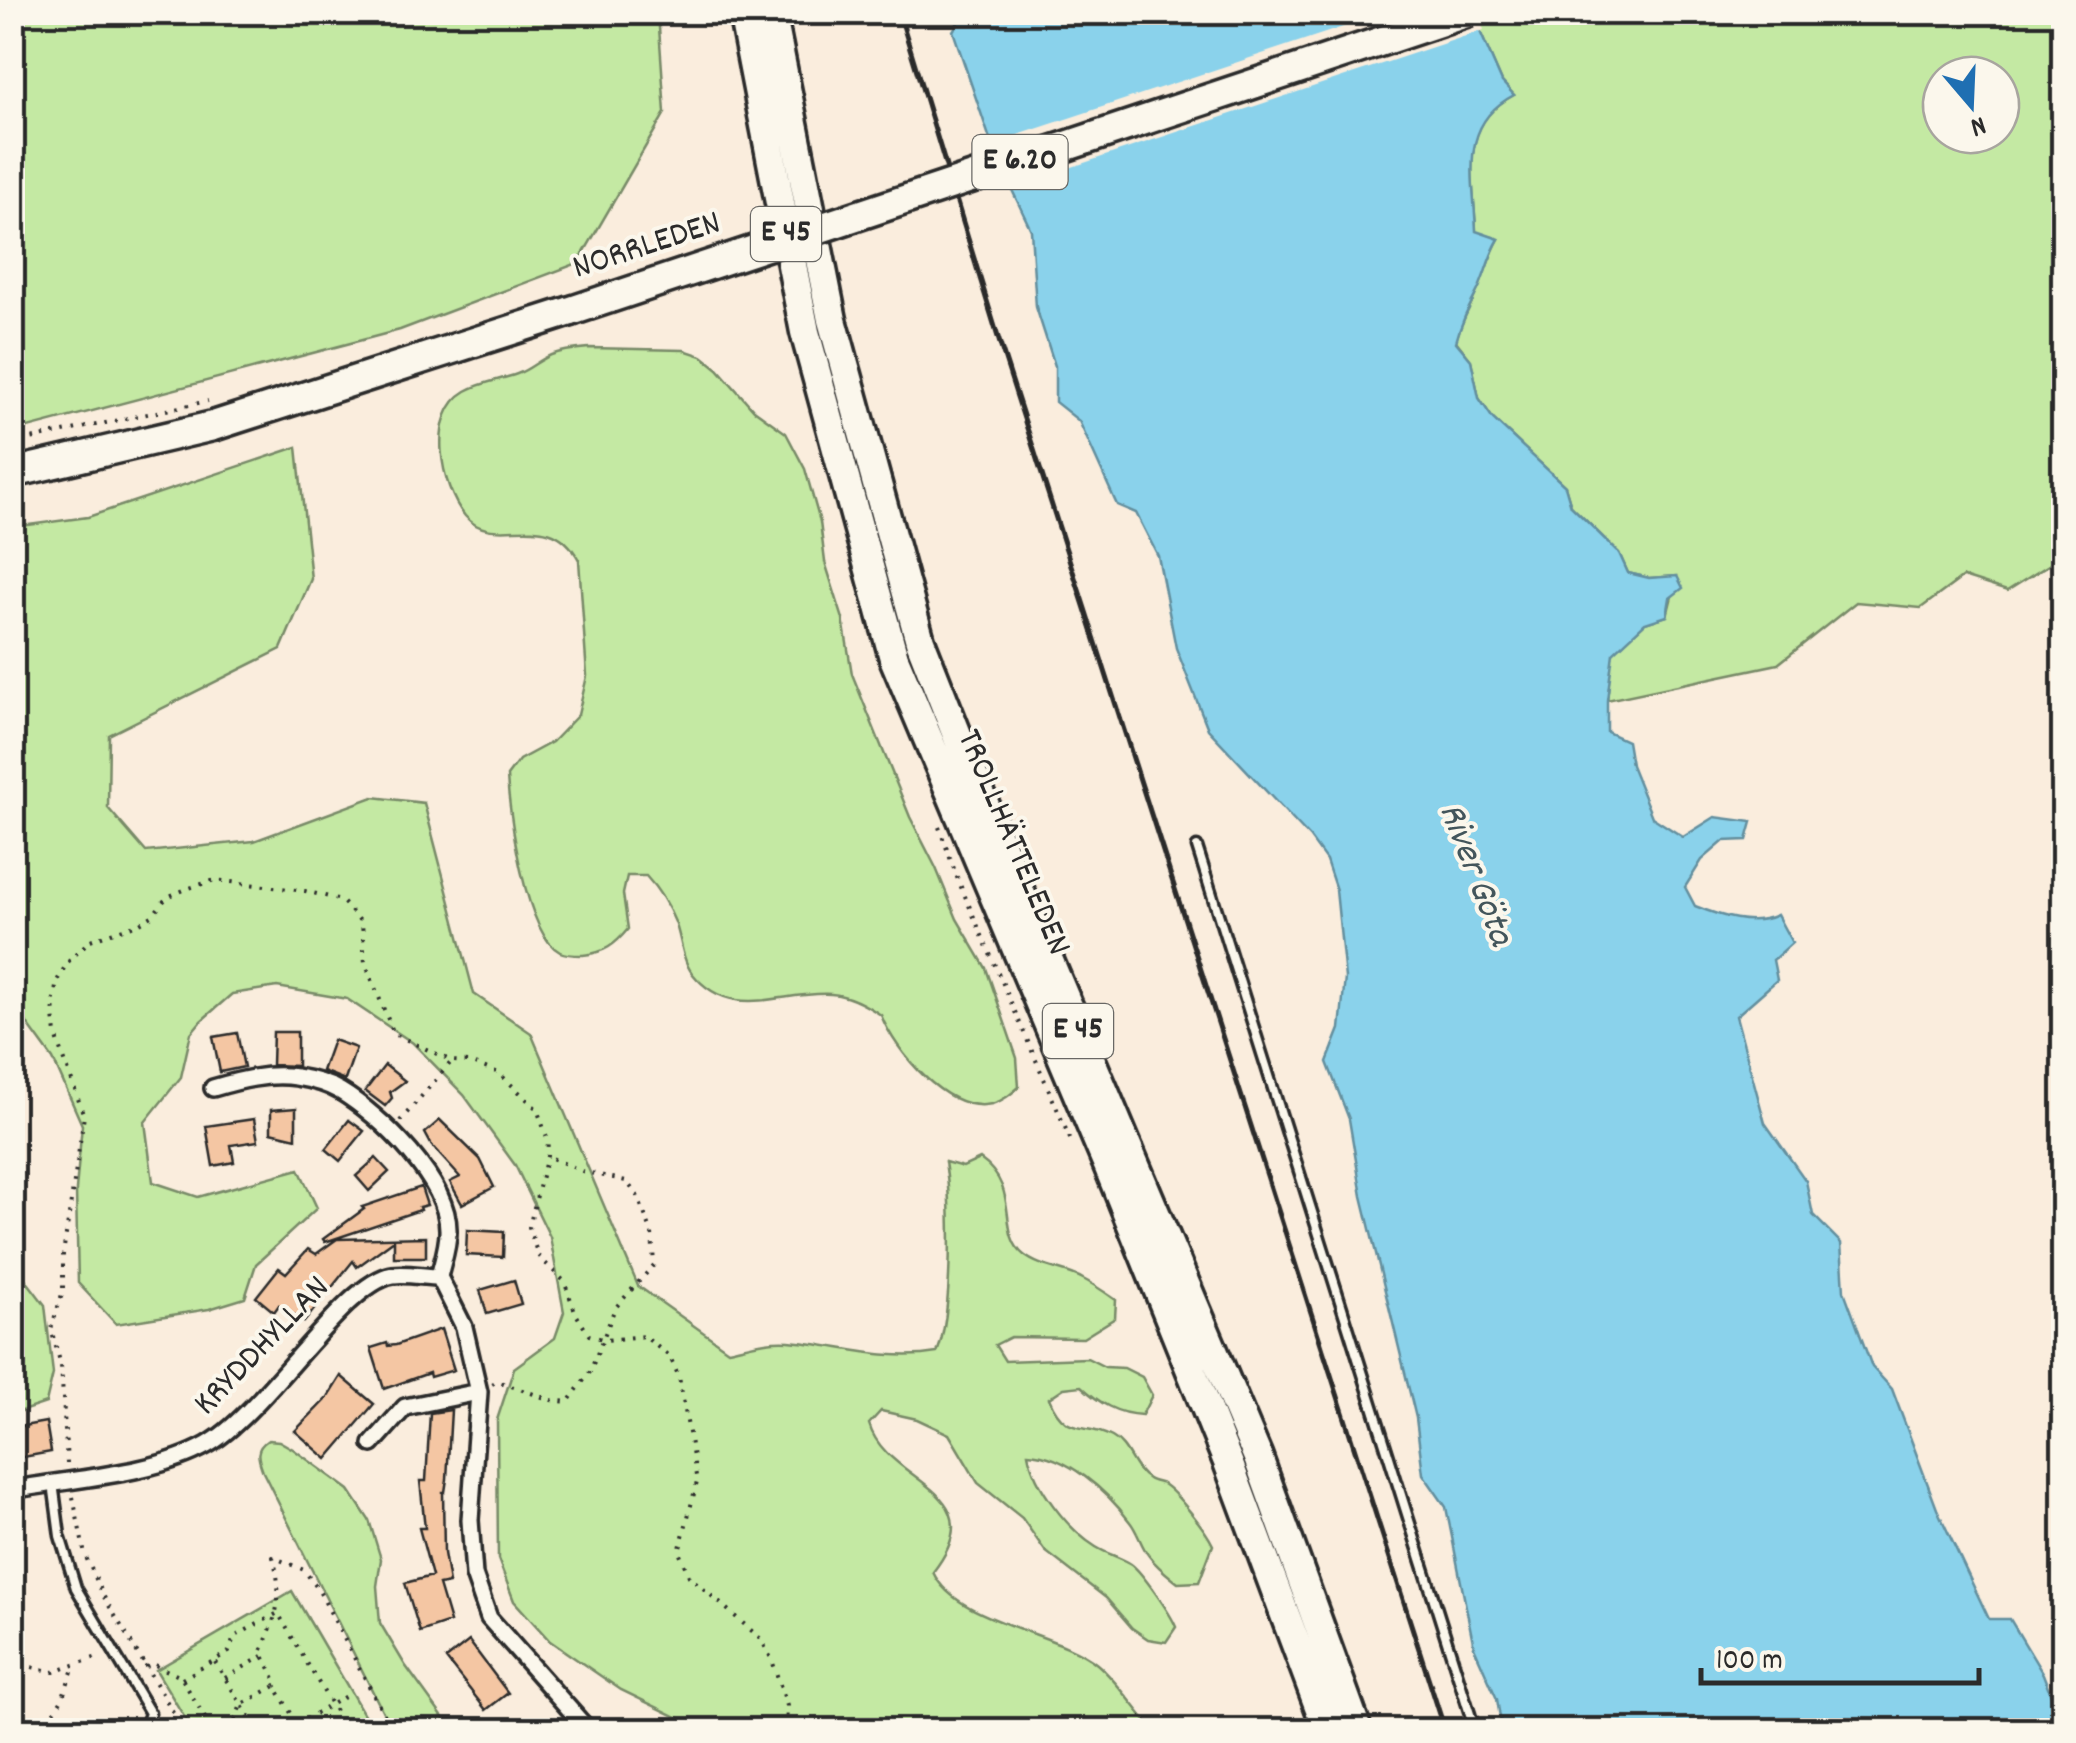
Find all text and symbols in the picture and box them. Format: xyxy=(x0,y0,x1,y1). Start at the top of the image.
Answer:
north arrow xyxy=(1921,55,2021,155)
text: N xyxy=(1964,103,1991,145)
road number: E 6.20 xyxy=(972,135,1068,189)
street label: NORRLEDEN xyxy=(567,200,727,294)
road number: E 45 xyxy=(751,207,821,261)
street label: TROLLHÄTTELEDEN xyxy=(942,722,1082,964)
water label: River Göta xyxy=(1422,796,1527,956)
road number: E 45 xyxy=(1043,1004,1113,1058)
street label: KRYDDHYLLAN xyxy=(183,1266,343,1428)
scale bar xyxy=(1701,1623,1978,1685)
text: 100 m xyxy=(1716,1641,1783,1684)

